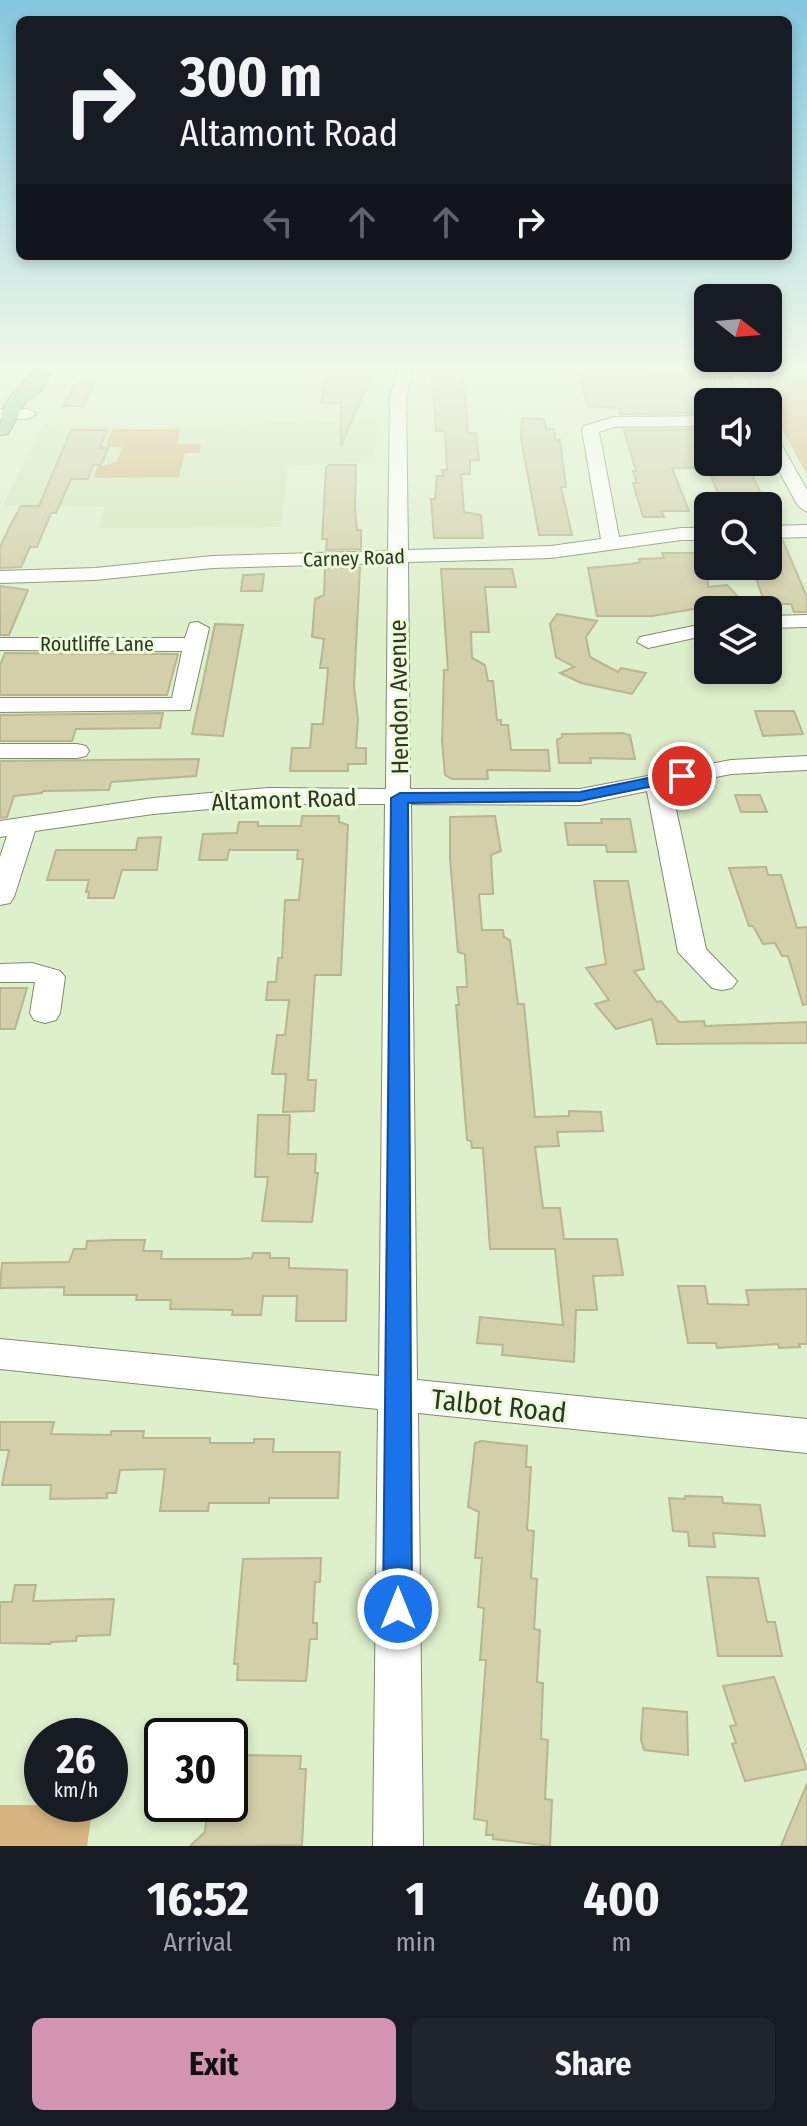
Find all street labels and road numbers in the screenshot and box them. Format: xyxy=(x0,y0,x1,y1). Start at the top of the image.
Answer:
street label: Carney Road xyxy=(303,544,405,572)
street label: Hendon Avenue xyxy=(384,619,414,775)
street label: Routliffe Lane xyxy=(40,632,154,656)
street label: Altamont Road xyxy=(211,783,357,817)
street label: Talbot Road xyxy=(430,1382,568,1430)

